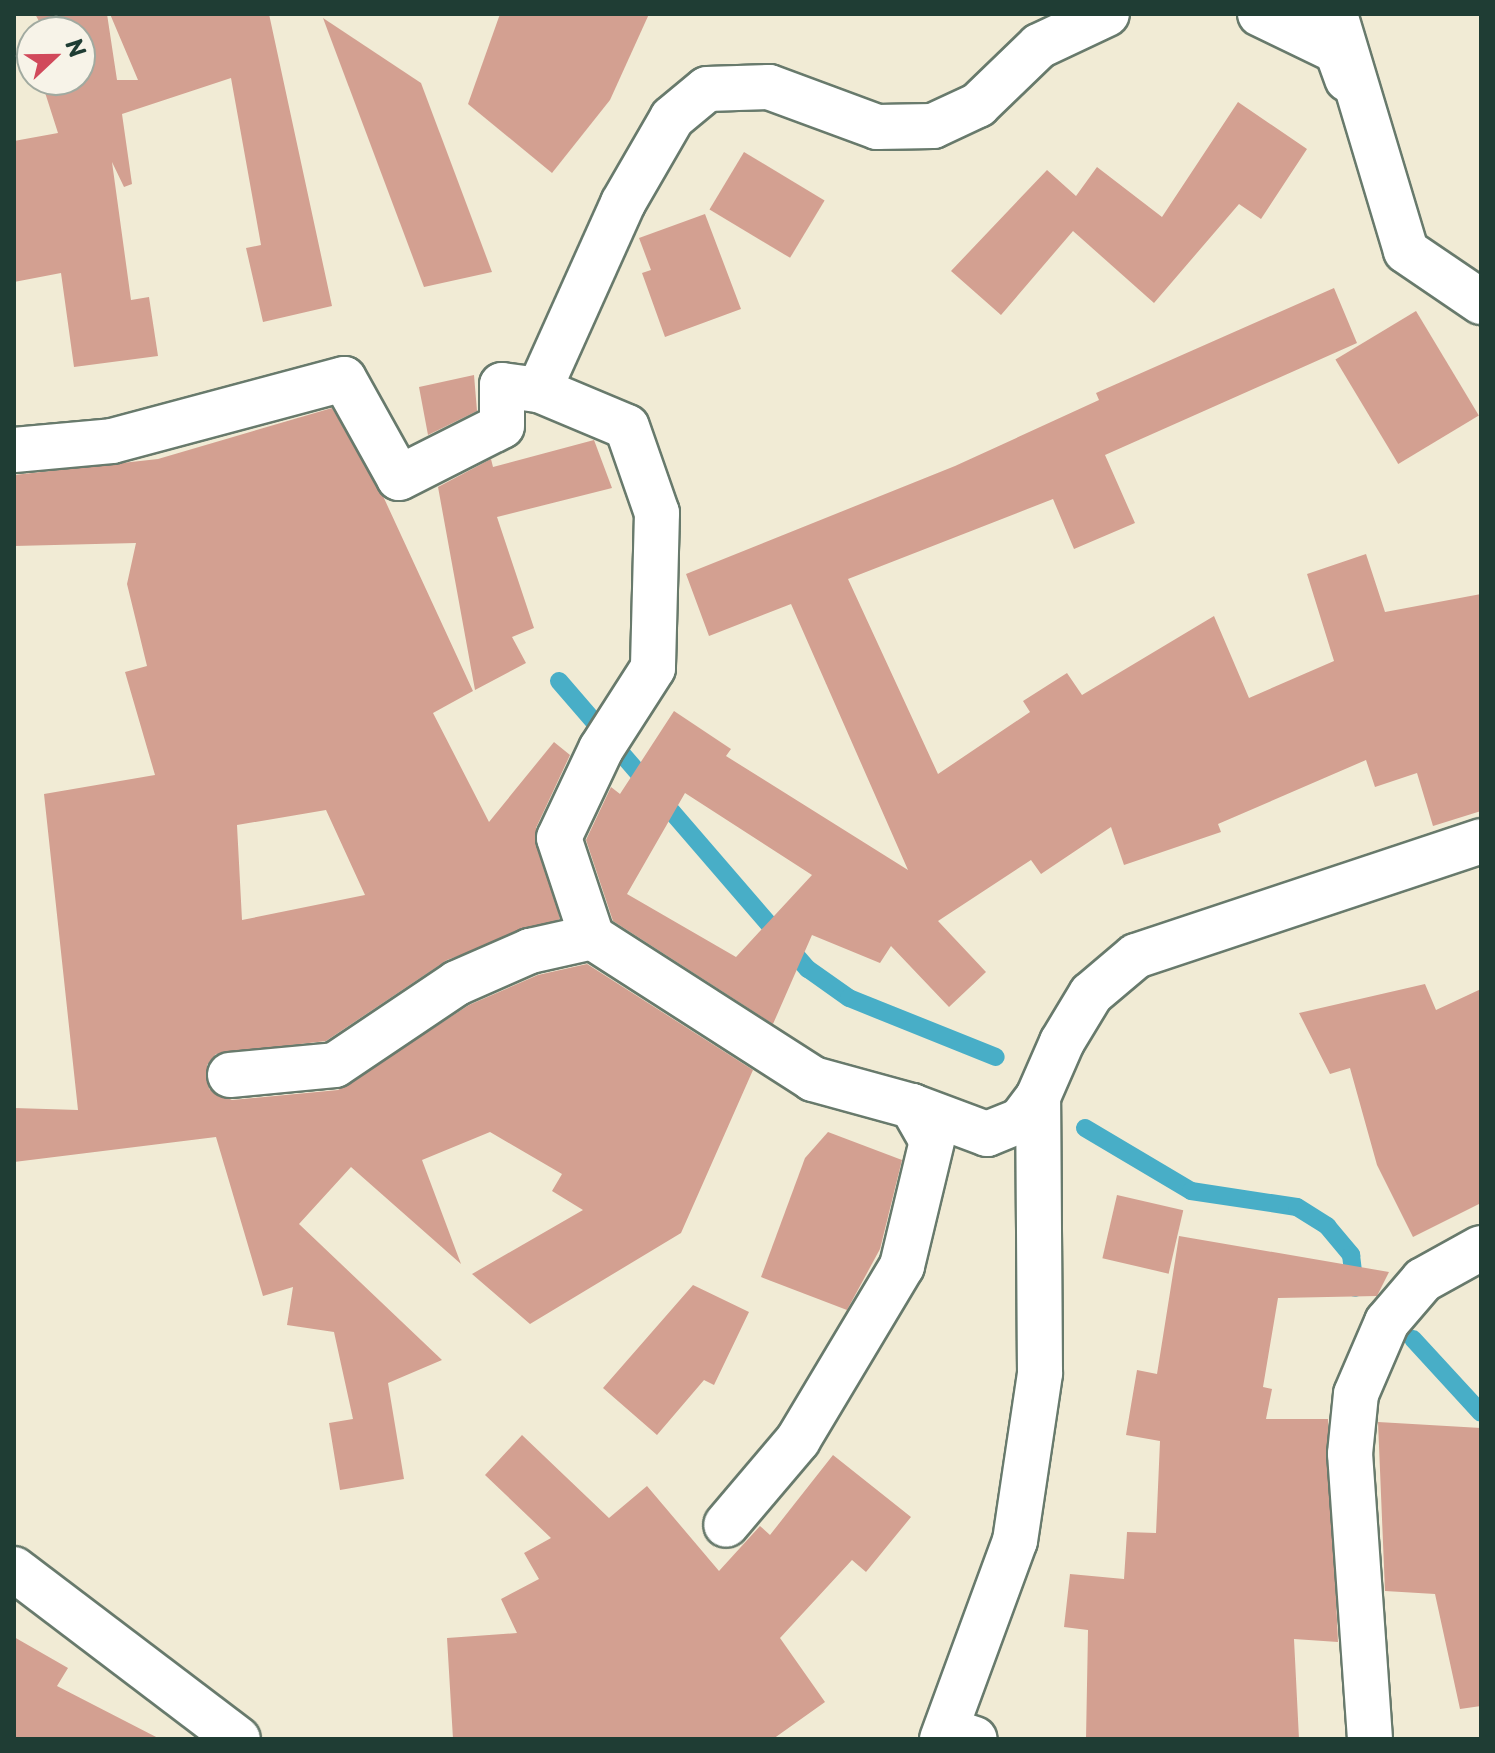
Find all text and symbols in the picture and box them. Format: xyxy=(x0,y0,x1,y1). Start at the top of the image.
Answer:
north arrow xyxy=(16,16,96,96)
text: N xyxy=(58,33,95,62)

